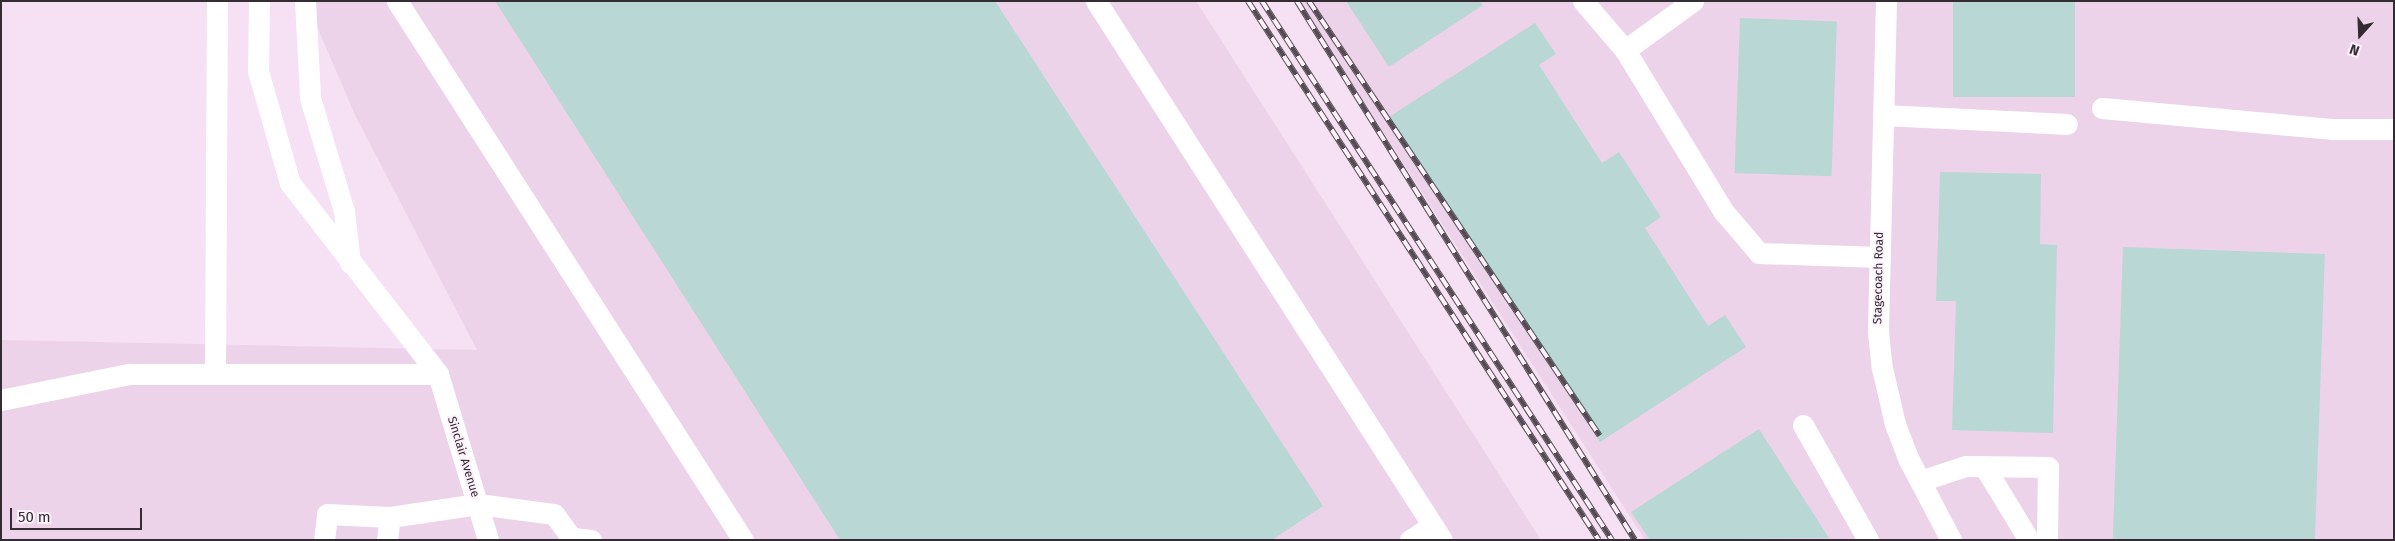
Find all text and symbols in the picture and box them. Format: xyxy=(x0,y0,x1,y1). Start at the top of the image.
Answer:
north arrow xyxy=(2335,10,2385,60)
text: N xyxy=(2347,40,2362,59)
street label: Stagecoach Road xyxy=(1871,232,1887,324)
street label: Sinclair Avenue xyxy=(444,415,482,499)
scale bar xyxy=(12,498,145,530)
text: 50 m xyxy=(18,508,51,526)

